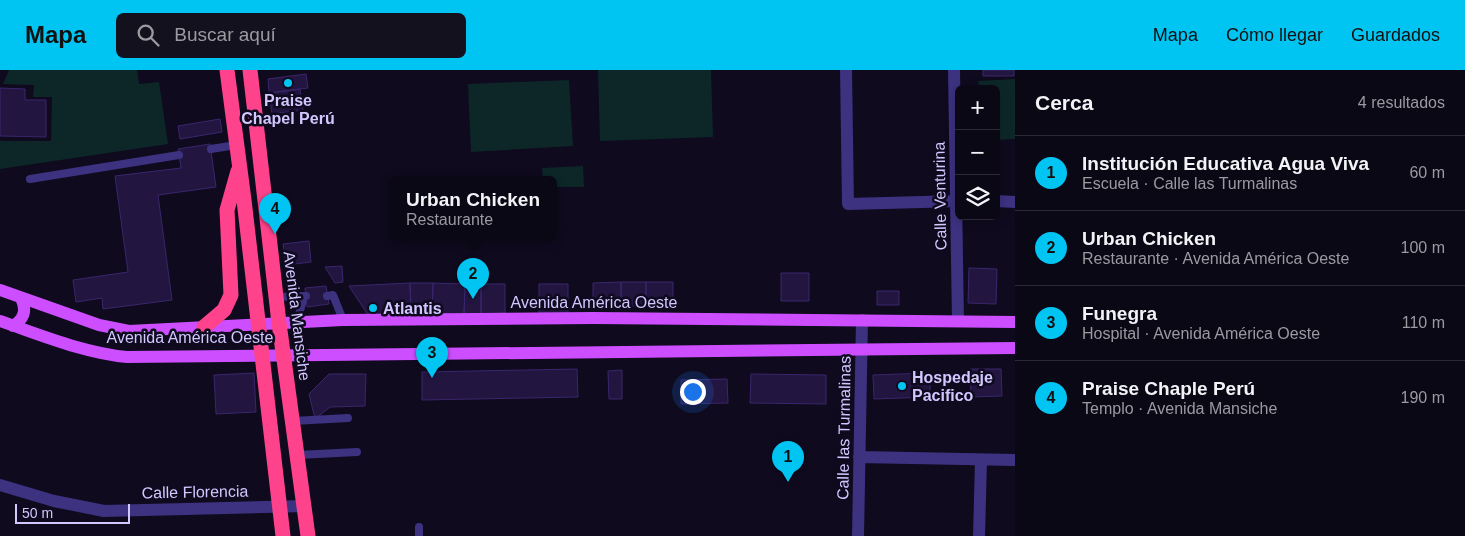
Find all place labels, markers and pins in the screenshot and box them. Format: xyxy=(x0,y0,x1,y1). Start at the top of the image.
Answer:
marker: Praise Chapel Perú xyxy=(282,77,294,89)
place label: Praise Chapel Perú xyxy=(241,92,335,127)
pin: 4 xyxy=(259,193,291,234)
pin: 2 xyxy=(457,258,489,299)
place label: Atlantis xyxy=(383,300,442,317)
marker: Atlantis xyxy=(367,302,379,314)
pin: 3 xyxy=(416,337,448,378)
place label: Hospedaje Pacifico xyxy=(912,369,993,404)
marker: Hospedaje Pacifico xyxy=(896,380,908,392)
pin: 1 xyxy=(772,441,804,482)

